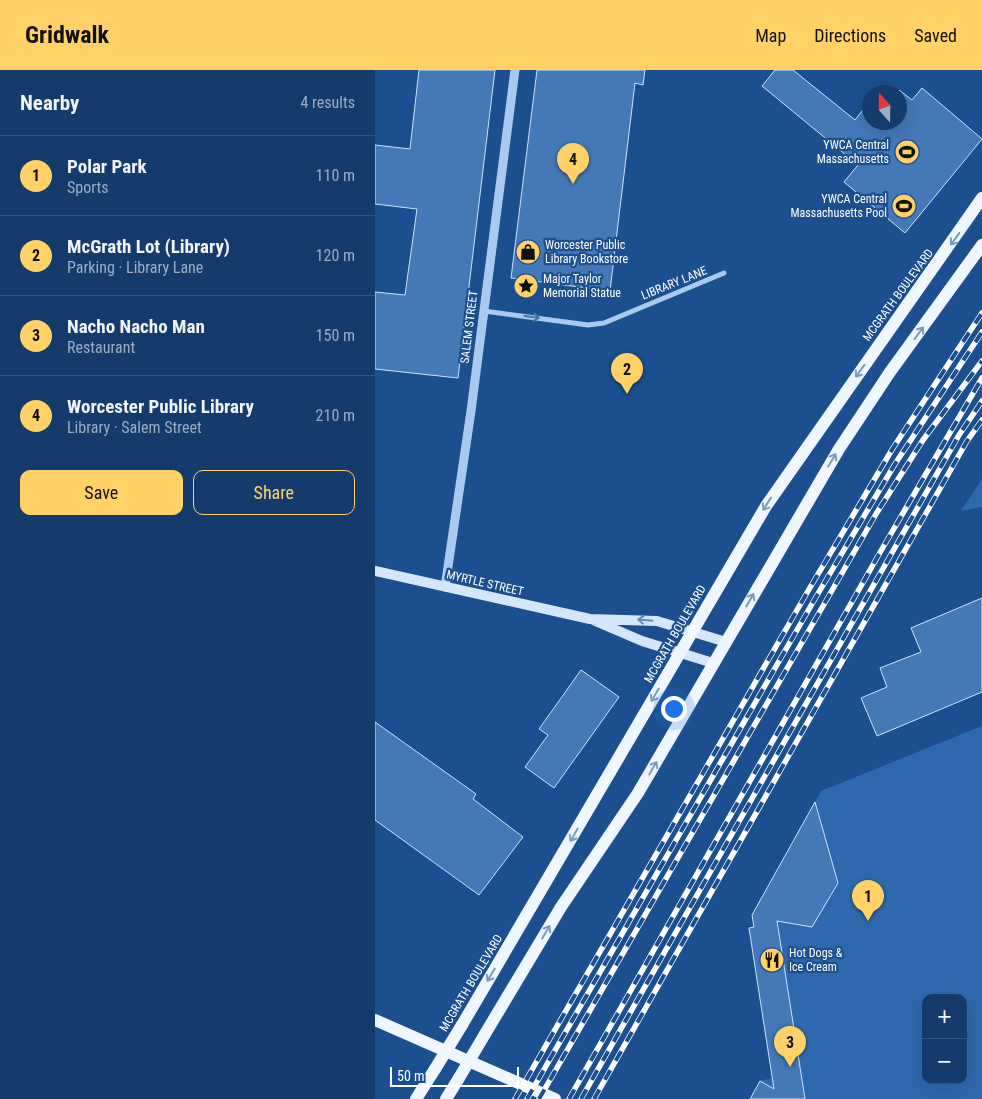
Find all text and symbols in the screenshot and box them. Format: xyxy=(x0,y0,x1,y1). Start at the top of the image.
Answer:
text: Gridwalk xyxy=(25,21,109,49)
text: Map xyxy=(755,25,786,46)
text: Directions xyxy=(814,25,886,46)
text: Saved xyxy=(914,25,957,46)
north arrow xyxy=(862,85,907,130)
text: Nearby xyxy=(20,91,79,115)
text: 4 results xyxy=(300,93,355,112)
place label: YWCA Central Massachusetts xyxy=(817,138,889,166)
sports icon: YWCA Central Massachusetts xyxy=(894,139,920,165)
pin: 4 xyxy=(557,143,589,184)
text: Polar Park xyxy=(67,155,147,178)
text: 1 xyxy=(32,166,40,185)
text: 110 m xyxy=(316,166,355,185)
text: Sports xyxy=(67,178,109,197)
place label: YWCA Central Massachusetts Pool xyxy=(791,192,887,220)
sports icon: YWCA Central Massachusetts Pool xyxy=(891,193,917,219)
one-way arrow xyxy=(950,232,960,246)
text: McGrath Lot (Library) xyxy=(67,235,230,258)
place label: Worcester Public Library Bookstore xyxy=(545,238,629,266)
shop icon: Worcester Public Library Bookstore xyxy=(515,239,541,265)
text: 2 xyxy=(32,246,40,265)
text: 120 m xyxy=(316,246,355,265)
street label: MCGRATH BOULEVARD xyxy=(860,246,936,344)
text: Parking · Library Lane xyxy=(67,258,203,277)
street label: LIBRARY LANE xyxy=(639,263,709,303)
place label: Major Taylor Memorial Statue xyxy=(543,272,621,300)
place icon: Major Taylor Memorial Statue xyxy=(513,273,539,299)
street label: SALEM STREET xyxy=(458,290,480,364)
one-way arrow xyxy=(524,313,540,323)
text: Nacho Nacho Man xyxy=(67,315,205,338)
text: 3 xyxy=(32,326,40,345)
text: 150 m xyxy=(316,326,355,345)
one-way arrow xyxy=(914,326,924,340)
text: Restaurant xyxy=(67,338,135,357)
pin: 2 xyxy=(611,353,643,394)
one-way arrow xyxy=(855,364,865,378)
text: Worcester Public Library xyxy=(67,395,254,418)
text: 4 xyxy=(32,406,40,425)
text: 210 m xyxy=(316,406,355,425)
text: Library · Salem Street xyxy=(67,418,202,437)
one-way arrow xyxy=(828,453,838,467)
button: Save xyxy=(20,470,183,515)
button: Share xyxy=(193,470,355,515)
one-way arrow xyxy=(762,497,772,511)
street label: MYRTLE STREET xyxy=(445,567,525,599)
street label: MCGRATH BOULEVARD xyxy=(641,583,709,685)
one-way arrow xyxy=(746,593,756,607)
one-way arrow xyxy=(637,615,653,624)
one-way arrow xyxy=(650,687,660,701)
your location xyxy=(661,696,687,722)
one-way arrow xyxy=(648,761,658,775)
one-way arrow xyxy=(569,828,579,843)
pin: 1 xyxy=(852,880,884,921)
one-way arrow xyxy=(542,926,552,940)
street label: MCGRATH BOULEVARD xyxy=(437,932,506,1034)
place label: Hot Dogs & Ice Cream xyxy=(789,946,843,974)
restaurant icon: Hot Dogs & Ice Cream xyxy=(759,947,785,973)
one-way arrow xyxy=(486,968,496,982)
map controls xyxy=(922,994,967,1084)
button: + xyxy=(922,994,967,1039)
pin: 3 xyxy=(774,1026,806,1067)
button: − xyxy=(922,1039,967,1084)
scale bar xyxy=(390,1064,519,1087)
text: 50 m xyxy=(397,1068,425,1084)

